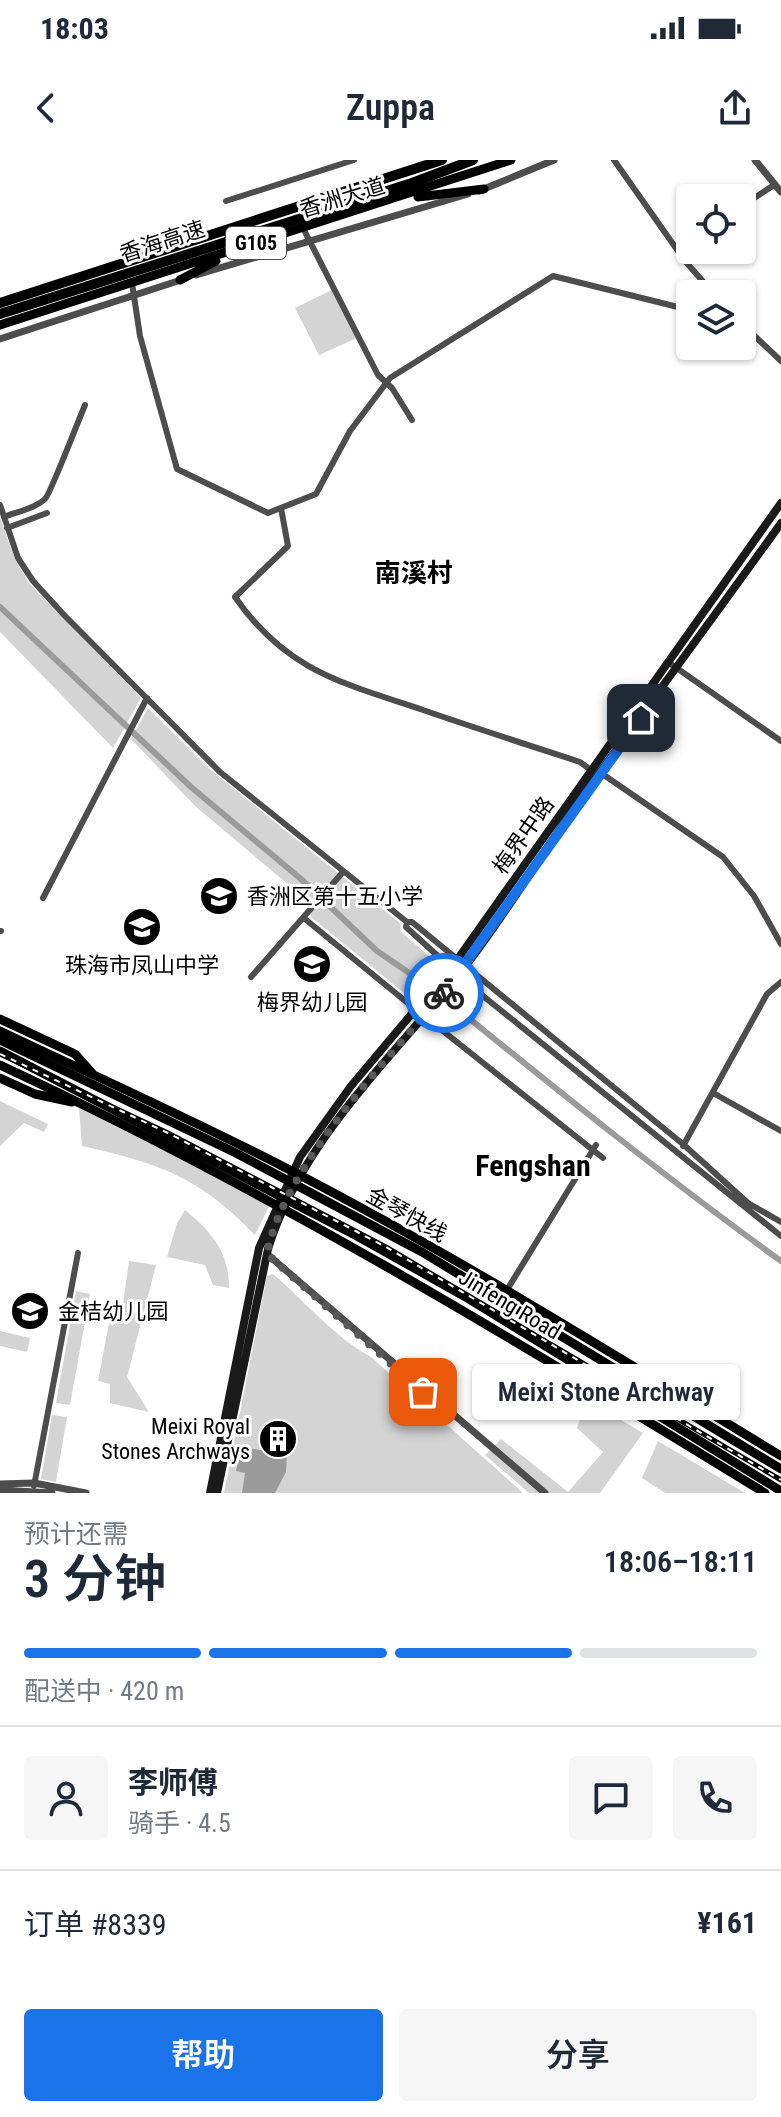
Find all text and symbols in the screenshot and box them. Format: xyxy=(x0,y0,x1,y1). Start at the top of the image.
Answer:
text: 18:03 xyxy=(40,11,109,46)
icon: back xyxy=(24,86,68,130)
icon: share xyxy=(713,86,757,130)
text: Zuppa xyxy=(346,87,435,129)
street label: 香洲大道 xyxy=(296,173,388,222)
map controls xyxy=(676,184,756,360)
button: locate xyxy=(676,184,756,264)
street label: 香海高速 xyxy=(116,216,208,267)
road number: G105 xyxy=(226,227,286,259)
button: layers xyxy=(676,280,756,360)
district label: 南溪村 xyxy=(375,558,453,588)
pin xyxy=(607,684,675,752)
icon: home xyxy=(619,696,663,740)
street label: 梅界中路 xyxy=(488,792,559,879)
school or university icon: 香洲区第十五小学 xyxy=(198,875,240,917)
place label: 香洲区第十五小学 xyxy=(247,884,423,909)
school or university icon: 珠海市凤山中学 xyxy=(121,906,163,948)
school or university icon: 梅界幼儿园 xyxy=(291,943,333,985)
place label: 珠海市凤山中学 xyxy=(65,953,219,978)
courier xyxy=(404,953,484,1033)
icon: bike xyxy=(422,971,466,1015)
place label: 梅界幼儿园 xyxy=(257,990,367,1015)
district label: Fengshan xyxy=(475,1148,591,1183)
street label: 金琴快线 xyxy=(362,1182,451,1247)
street label: Jinfeng Road xyxy=(454,1264,565,1345)
school or university icon: 金桔幼儿园 xyxy=(9,1290,51,1332)
place label: 金桔幼儿园 xyxy=(58,1299,168,1324)
pin xyxy=(389,1358,457,1426)
callout: Meixi Stone Archway xyxy=(471,1364,739,1420)
icon: bag xyxy=(401,1370,445,1414)
text: Meixi Stone Archway xyxy=(498,1377,714,1407)
place label: Meixi Royal Stones Archways xyxy=(101,1414,250,1464)
building icon: Meixi Royal Stones Archways xyxy=(257,1418,299,1460)
text: 预计还需 xyxy=(24,1519,128,1549)
text: 18:06–18:11 xyxy=(604,1544,757,1579)
text: 3 分钟 xyxy=(24,1549,166,1610)
text: 配送中 · 420 m xyxy=(24,1676,184,1706)
button: person xyxy=(24,1756,108,1840)
button: chat xyxy=(569,1756,653,1840)
button: phone xyxy=(673,1756,757,1840)
text: 李师傅 xyxy=(128,1765,218,1800)
text: 骑手 · 4.5 xyxy=(128,1808,231,1838)
text: ¥161 xyxy=(697,1905,757,1940)
text: 订单 #8339 xyxy=(24,1907,167,1942)
button: 帮助 xyxy=(24,2009,383,2101)
button: 分享 xyxy=(399,2009,757,2101)

